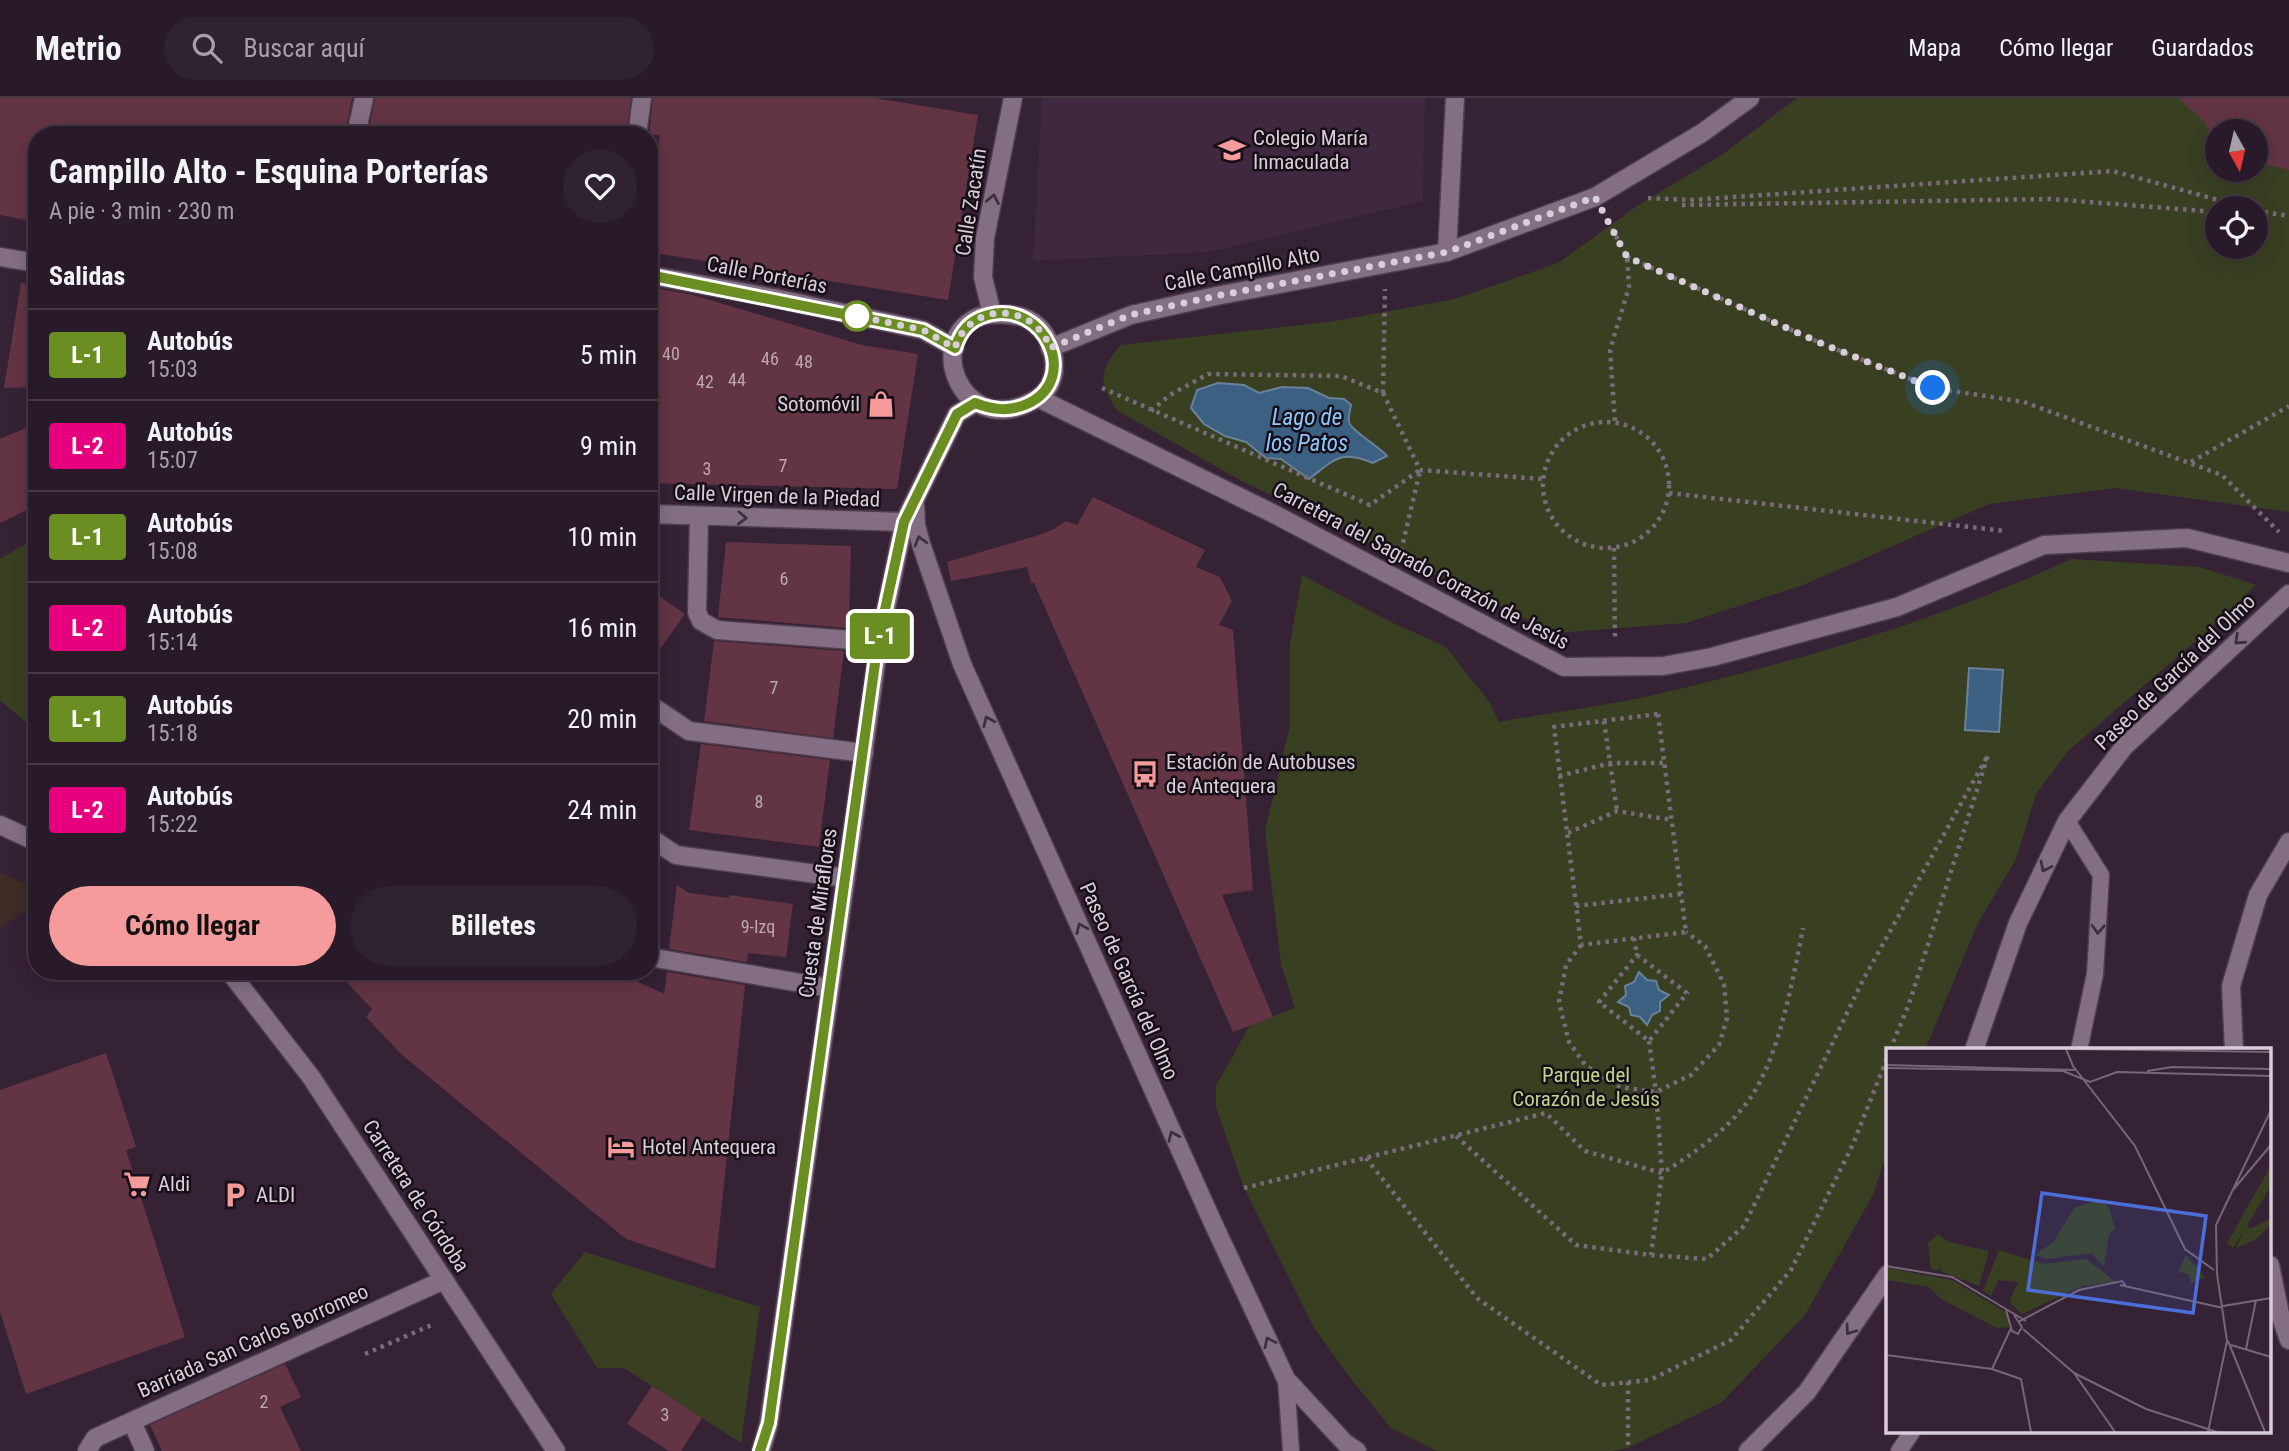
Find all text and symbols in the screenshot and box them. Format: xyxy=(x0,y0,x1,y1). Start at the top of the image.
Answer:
search box xyxy=(164,17,654,80)
text: Metrio xyxy=(35,29,122,68)
icon: search xyxy=(188,29,226,67)
text: Buscar aquí xyxy=(244,33,365,63)
text: Mapa xyxy=(1908,34,1961,62)
text: Cómo llegar xyxy=(1999,34,2113,62)
text: Guardados xyxy=(2151,34,2254,62)
north arrow xyxy=(2205,119,2268,182)
map controls xyxy=(2205,119,2268,259)
place label: Colegio María Inmaculada xyxy=(1253,126,1368,174)
school or university icon: Colegio María Inmaculada xyxy=(1217,135,1247,165)
street label: Calle Zacatín xyxy=(951,147,991,257)
button: heart xyxy=(563,149,637,223)
text: Campillo Alto - Esquina Porterías xyxy=(49,152,489,191)
one-way arrow xyxy=(984,193,999,205)
button: locate xyxy=(2205,196,2268,259)
text: A pie · 3 min · 230 m xyxy=(49,198,234,225)
street label: Calle Campillo Alto xyxy=(1162,242,1322,296)
street label: Calle Porterías xyxy=(705,252,829,298)
text: Salidas xyxy=(49,261,125,291)
unlabelled marker xyxy=(842,301,872,331)
text: Autobús xyxy=(147,326,233,356)
text: 5 min xyxy=(580,340,637,370)
text: L-1 xyxy=(71,341,104,369)
house number: 40 xyxy=(662,343,680,364)
house number: 46 xyxy=(761,348,779,369)
house number: 48 xyxy=(795,351,813,372)
text: 15:03 xyxy=(147,356,198,383)
house number: 44 xyxy=(728,369,746,390)
your location xyxy=(1915,370,1950,405)
house number: 42 xyxy=(696,371,714,392)
shop icon: Sotomóvil xyxy=(866,389,896,419)
place label: Sotomóvil xyxy=(777,392,860,416)
water label: Lago de los Patos xyxy=(1266,404,1348,457)
text: Autobús xyxy=(147,417,233,447)
text: 9 min xyxy=(580,431,637,461)
text: L-2 xyxy=(71,432,104,460)
text: 15:07 xyxy=(147,447,198,474)
house number: 7 xyxy=(779,455,788,476)
house number: 3 xyxy=(703,458,711,479)
street label: Carretera del Sagrado Corazón de Jesús xyxy=(1269,478,1573,654)
street label: Calle Virgen de la Piedad xyxy=(674,480,880,512)
text: Autobús xyxy=(147,508,233,538)
one-way arrow xyxy=(737,510,748,525)
text: 10 min xyxy=(567,522,637,552)
text: L-1 xyxy=(71,523,104,551)
one-way arrow xyxy=(914,536,929,548)
text: 15:08 xyxy=(147,538,198,565)
house number: 6 xyxy=(780,568,788,589)
street label: Paseo de García del Olmo xyxy=(2090,589,2260,755)
text: Autobús xyxy=(147,599,233,629)
text: 16 min xyxy=(567,613,637,643)
line badge: L-1 xyxy=(840,613,920,659)
text: L-2 xyxy=(71,614,104,642)
text: L-1 xyxy=(864,622,896,650)
text: 15:14 xyxy=(147,629,198,656)
one-way arrow xyxy=(2234,632,2247,644)
house number: 7 xyxy=(770,677,779,698)
text: Autobús xyxy=(147,690,233,720)
text: 20 min xyxy=(567,704,637,734)
text: L-1 xyxy=(71,705,104,733)
one-way arrow xyxy=(982,715,996,728)
text: 15:18 xyxy=(147,720,198,747)
place label: Estación de Autobuses de Antequera xyxy=(1166,750,1356,798)
bus stop icon: Estación de Autobuses de Antequera xyxy=(1130,759,1160,789)
text: Autobús xyxy=(147,781,233,811)
house number: 8 xyxy=(755,791,763,812)
text: 24 min xyxy=(567,795,637,825)
text: L-2 xyxy=(71,796,104,824)
text: 15:22 xyxy=(147,811,198,838)
street label: Cuesta de Miraflores xyxy=(794,827,842,999)
one-way arrow xyxy=(2039,860,2053,872)
street label: Paseo de García del Olmo xyxy=(1075,879,1183,1083)
button: Cómo llegar xyxy=(49,886,336,966)
button: Billetes xyxy=(350,886,637,966)
house number: 9-Izq xyxy=(741,916,775,937)
one-way arrow xyxy=(1075,923,1089,935)
one-way arrow xyxy=(2090,923,2105,934)
inset map xyxy=(1886,1048,2272,1434)
park label: Parque del Corazón de Jesús xyxy=(1512,1063,1660,1111)
street label: Carretera de Córdoba xyxy=(358,1115,474,1277)
one-way arrow xyxy=(1167,1131,1181,1143)
hotel icon: Hotel Antequera xyxy=(606,1132,636,1162)
place label: Hotel Antequera xyxy=(642,1135,776,1159)
supermarket icon: Aldi xyxy=(122,1169,152,1199)
place label: Aldi xyxy=(158,1172,190,1196)
parking icon: ALDI xyxy=(220,1180,250,1210)
place label: ALDI xyxy=(256,1183,295,1207)
street label: Barriada San Carlos Borromeo xyxy=(134,1279,372,1403)
one-way arrow xyxy=(1845,1323,1858,1336)
one-way arrow xyxy=(1263,1337,1277,1350)
house number: 2 xyxy=(260,1391,269,1412)
house number: 3 xyxy=(661,1404,669,1425)

